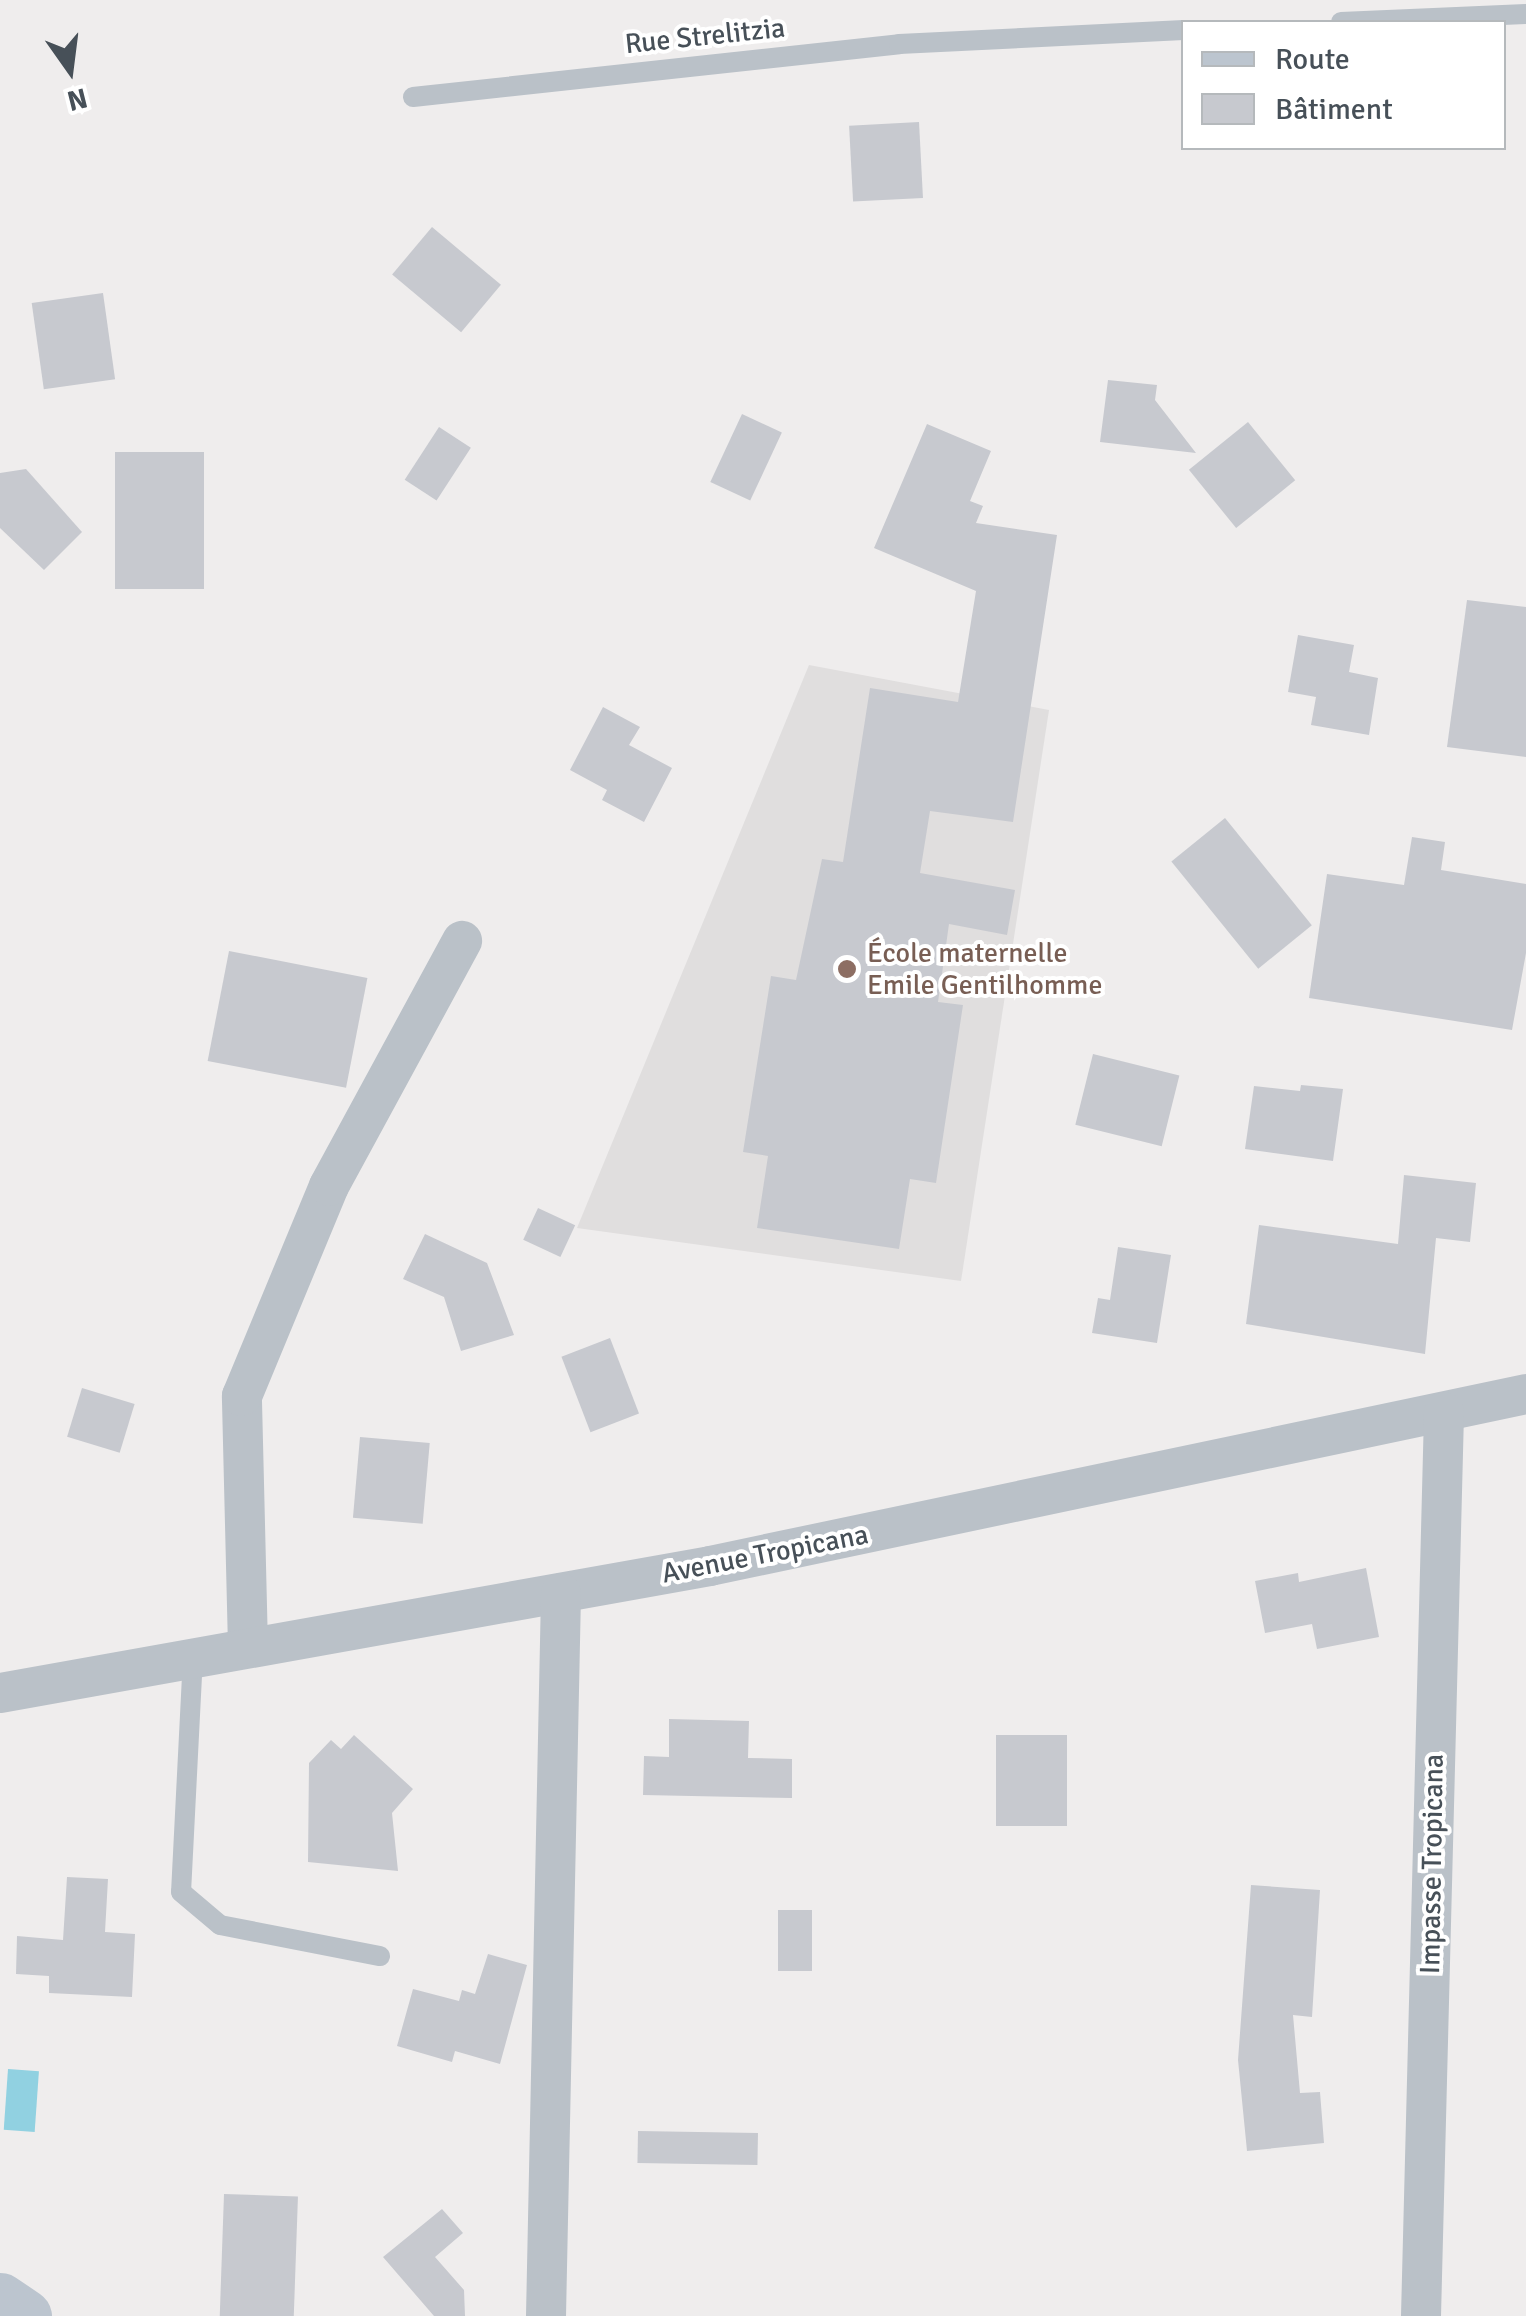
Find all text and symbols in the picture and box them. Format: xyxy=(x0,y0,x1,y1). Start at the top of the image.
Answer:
street label: Rue Strelitzia xyxy=(623,11,787,61)
north arrow xyxy=(20,20,120,120)
legend xyxy=(1181,20,1506,150)
text: Route xyxy=(1275,41,1350,78)
text: N xyxy=(64,80,91,118)
text: Bâtiment xyxy=(1275,91,1393,128)
place label: École maternelle Emile Gentilhomme xyxy=(867,936,1102,1002)
marker: École maternelle Emile Gentilhomme xyxy=(836,958,858,980)
street label: Avenue Tropicana xyxy=(659,1517,871,1591)
street label: Impasse Tropicana xyxy=(1413,1754,1451,1974)

